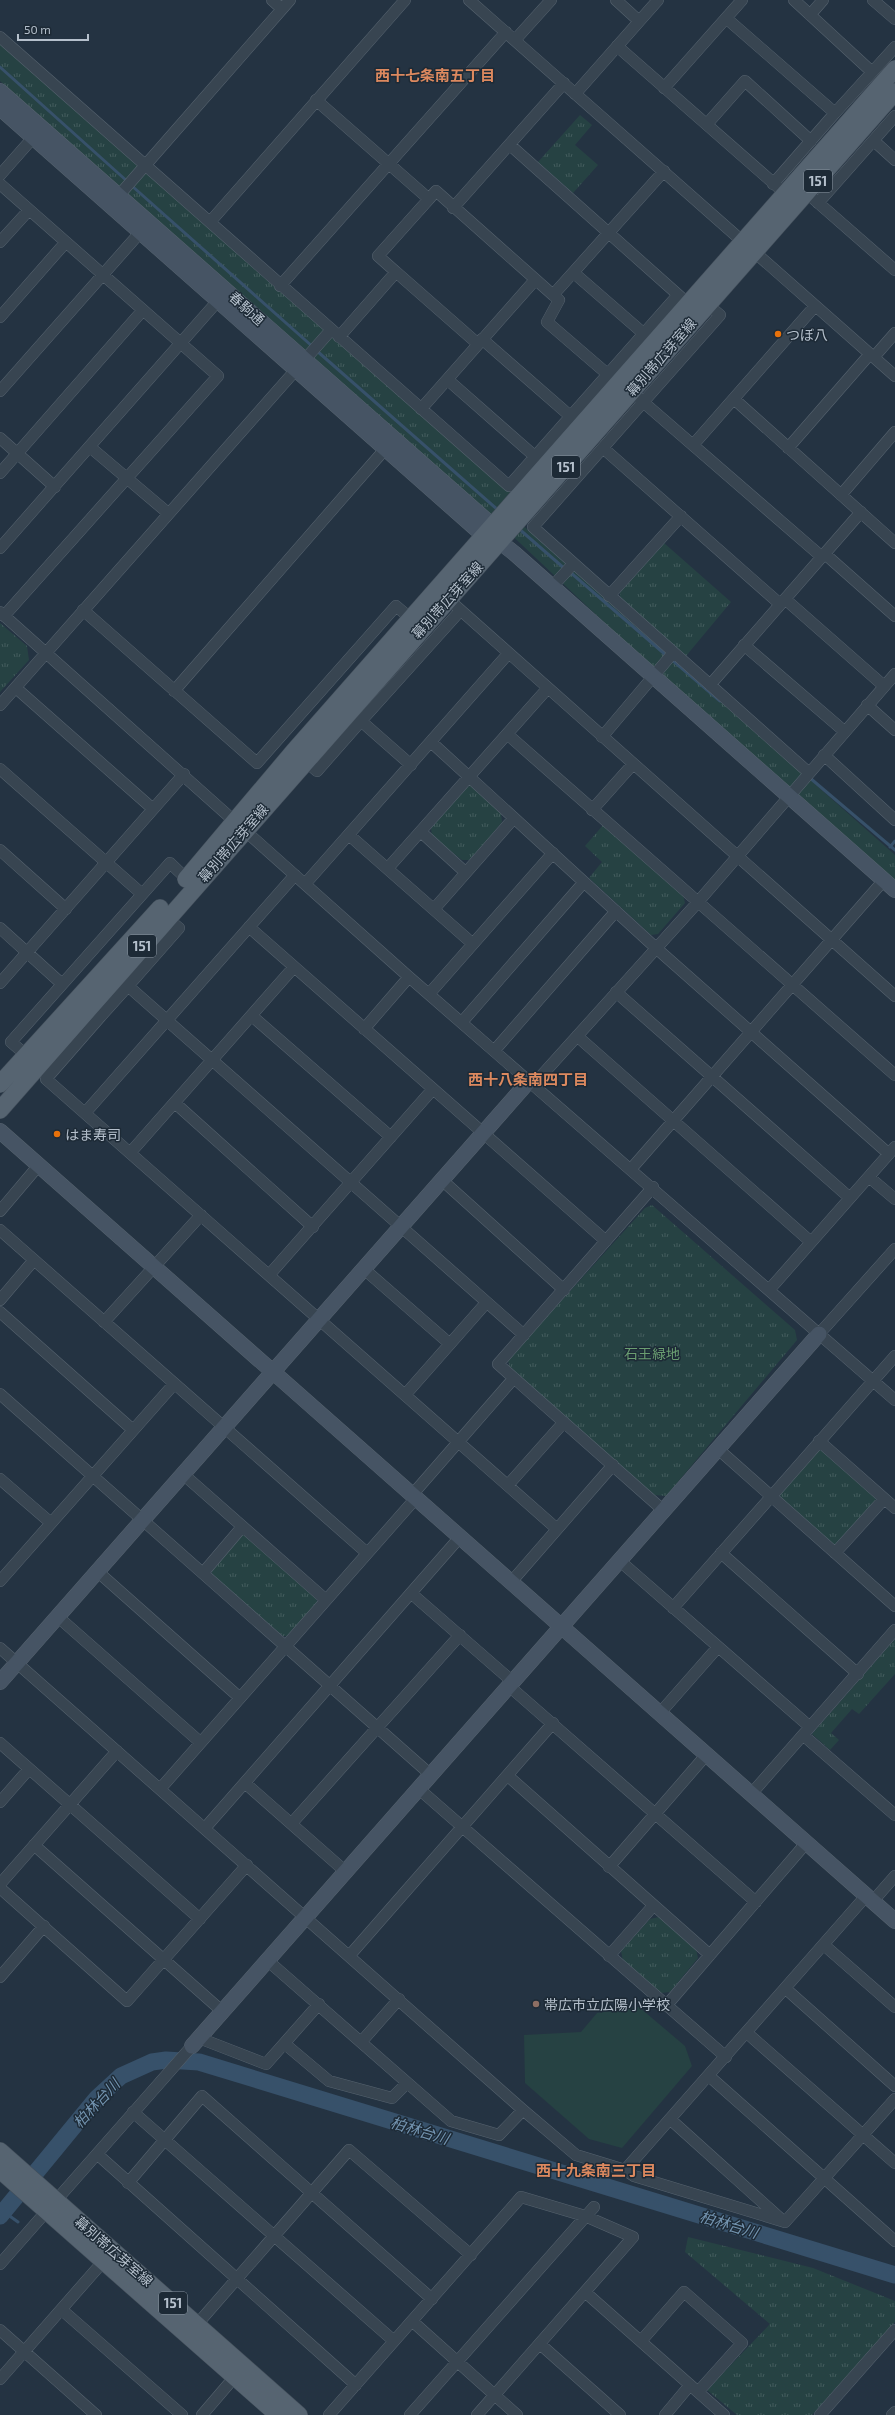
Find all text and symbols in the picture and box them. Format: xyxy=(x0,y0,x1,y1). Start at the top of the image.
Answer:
scale bar xyxy=(18,16,88,42)
text: 50 m xyxy=(24,22,51,36)
district label: 西十七条南五丁目 xyxy=(375,66,495,84)
road number: 151 xyxy=(804,170,832,192)
street label: 春駒通 xyxy=(226,288,268,328)
street label: 幕別帯広芽室線 xyxy=(622,314,700,400)
place label: つぼ八 xyxy=(786,326,828,343)
marker: つぼ八 xyxy=(773,329,783,339)
road number: 151 xyxy=(552,456,580,478)
street label: 幕別帯広芽室線 xyxy=(408,558,486,642)
street label: 幕別帯広芽室線 xyxy=(194,800,272,886)
road number: 151 xyxy=(128,935,156,957)
district label: 西十八条南四丁目 xyxy=(468,1070,588,1088)
place label: はま寿司 xyxy=(65,1126,121,1143)
marker: はま寿司 xyxy=(52,1129,62,1139)
park label: 石王緑地 xyxy=(624,1345,680,1362)
place label: 帯広市立広陽小学校 xyxy=(544,1996,670,2013)
marker: 帯広市立広陽小学校 xyxy=(531,1999,541,2009)
water label: 柏林台川 xyxy=(69,2073,124,2131)
water label: 柏林台川 xyxy=(389,2113,453,2148)
district label: 西十九条南三丁目 xyxy=(536,2161,656,2179)
water label: 柏林台川 xyxy=(698,2207,762,2242)
street label: 幕別帯広芽室線 xyxy=(71,2212,157,2290)
road number: 151 xyxy=(159,2292,187,2314)

